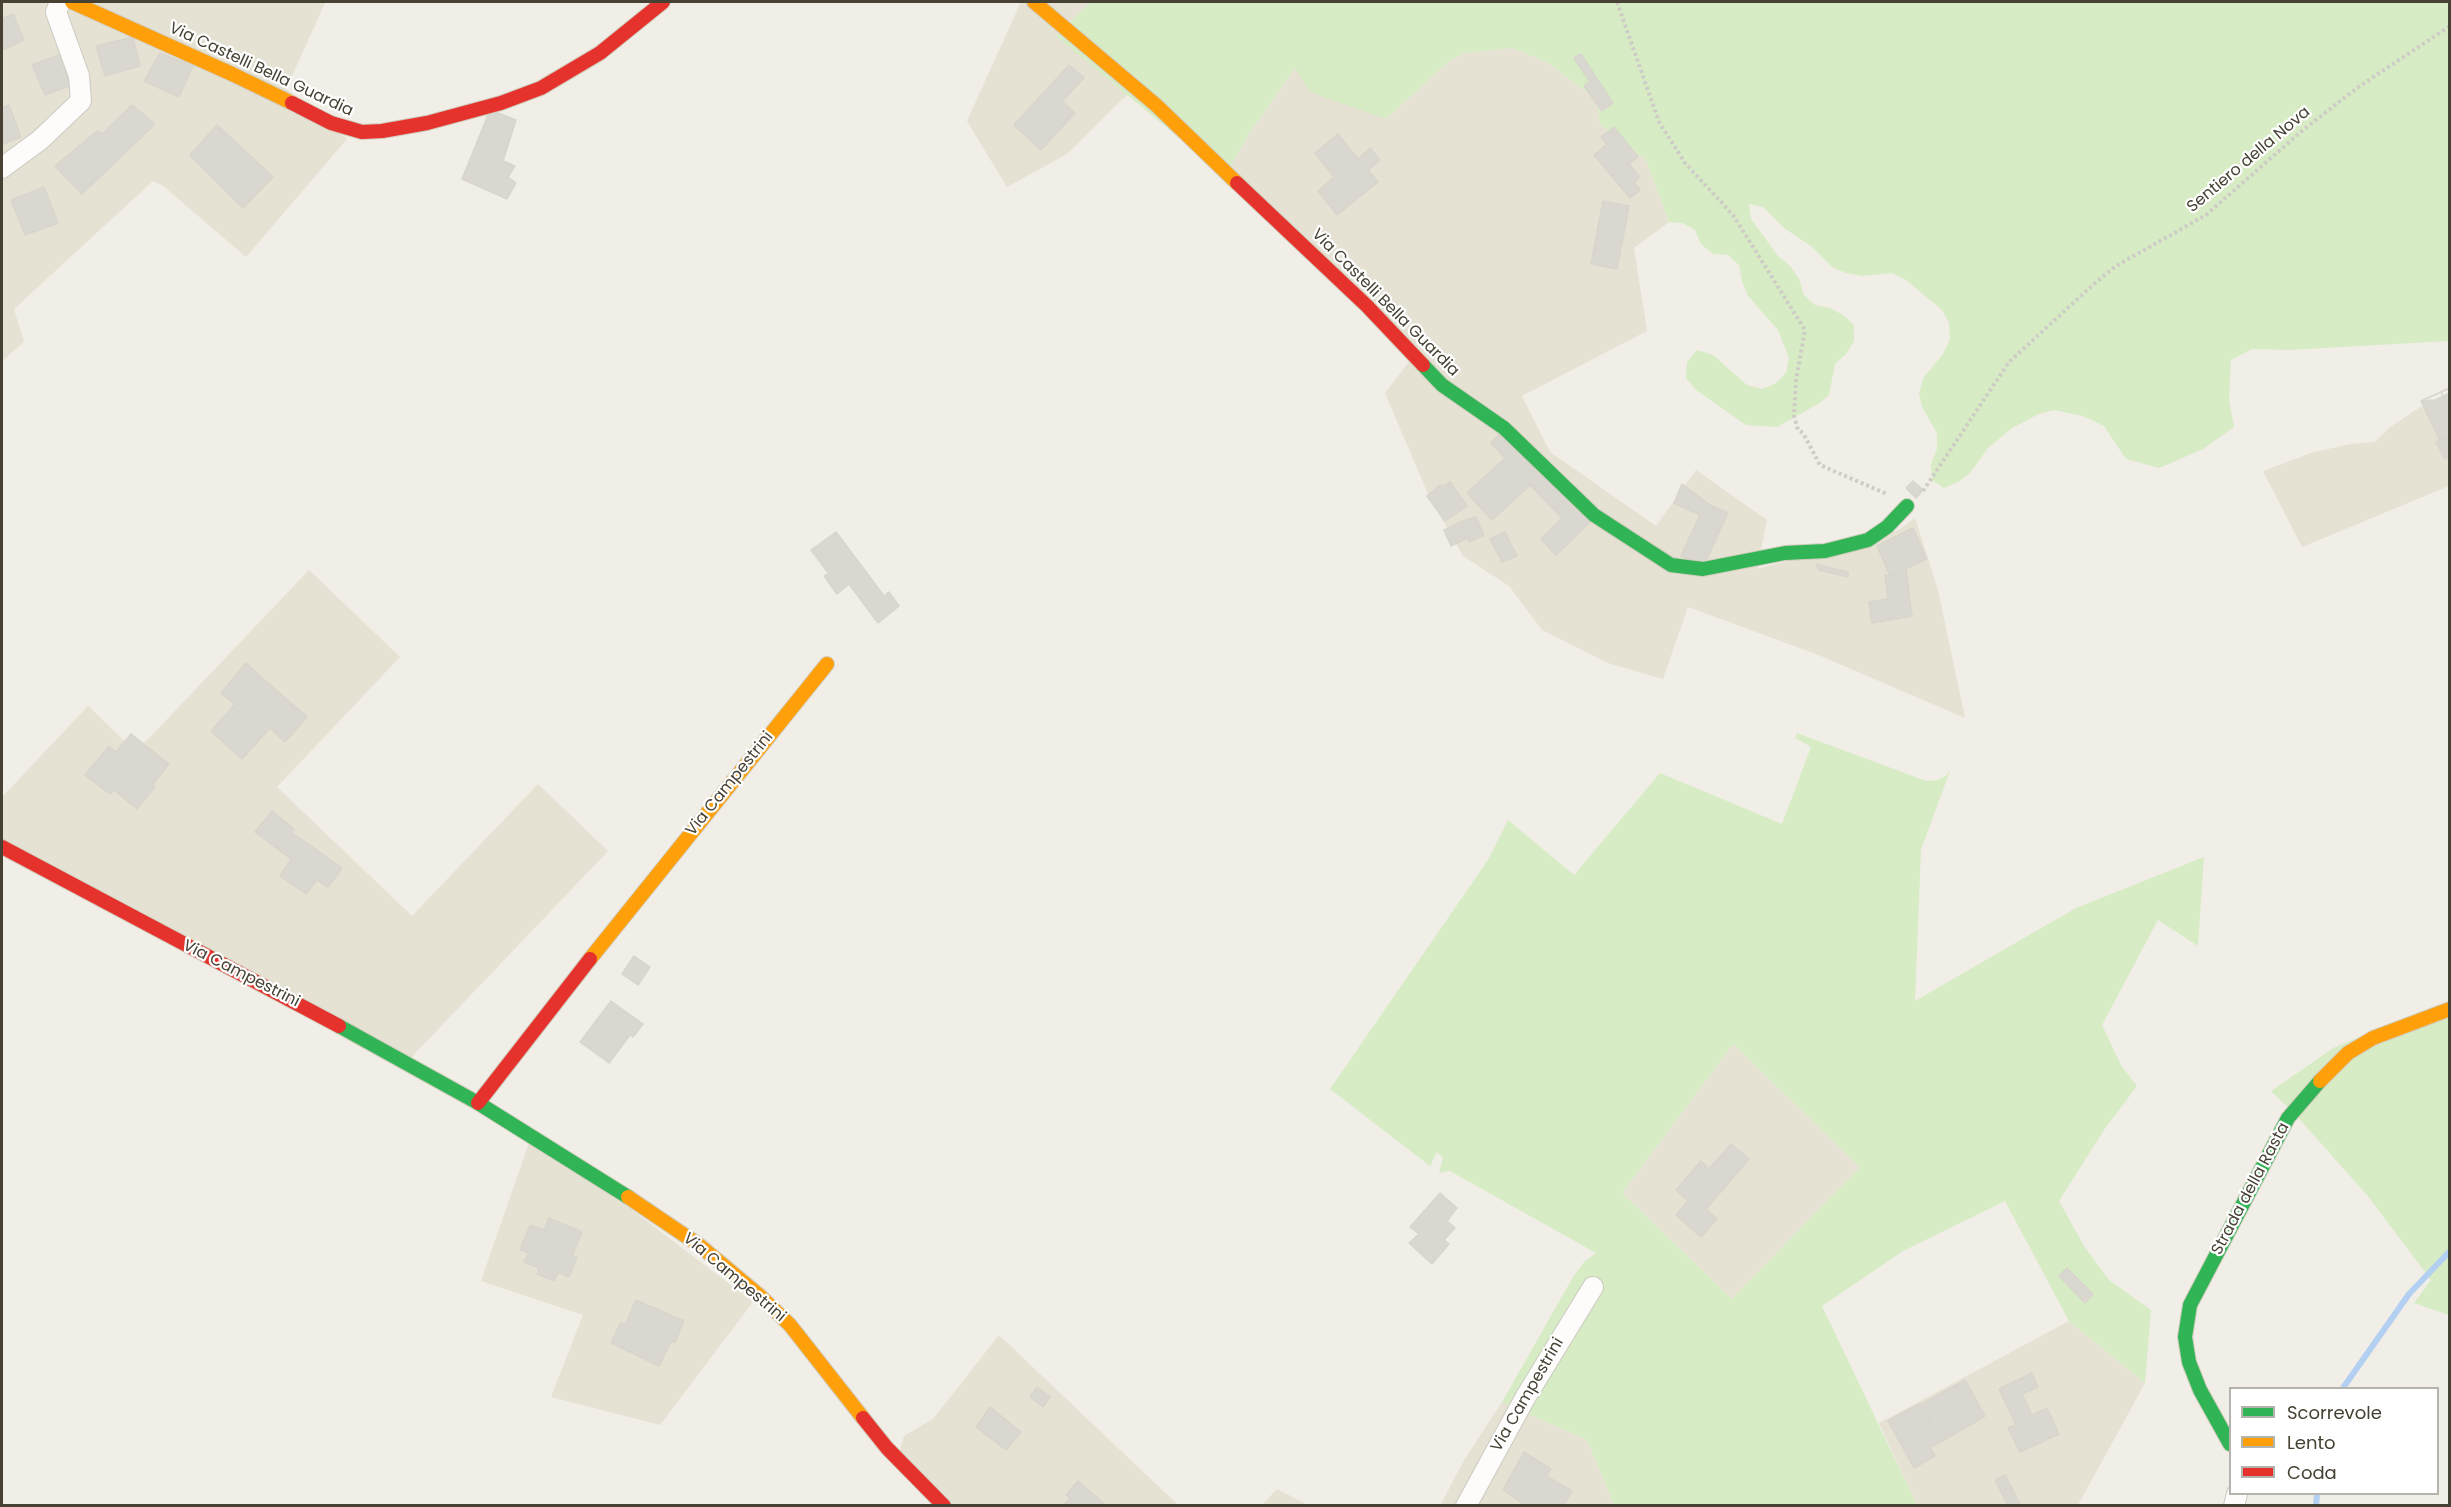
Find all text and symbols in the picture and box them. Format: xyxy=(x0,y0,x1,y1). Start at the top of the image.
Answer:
street label: Via Castelli Bella Guardia xyxy=(166,19,356,121)
street label: Sentiero della Nova xyxy=(2184,103,2314,217)
street label: Via Castelli Bella Guardia xyxy=(1307,225,1463,381)
street label: Via Campestrini xyxy=(682,728,778,840)
street label: Via Campestrini xyxy=(179,936,303,1012)
street label: Strada della Rasta xyxy=(2208,1120,2294,1258)
street label: Via Campestrini xyxy=(679,1229,789,1327)
street label: Via Campestrini xyxy=(1488,1335,1568,1455)
legend xyxy=(2229,1387,2439,1495)
text: Scorrevole xyxy=(2287,1400,2382,1425)
text: Lento xyxy=(2287,1430,2336,1455)
text: Coda xyxy=(2287,1460,2337,1485)

